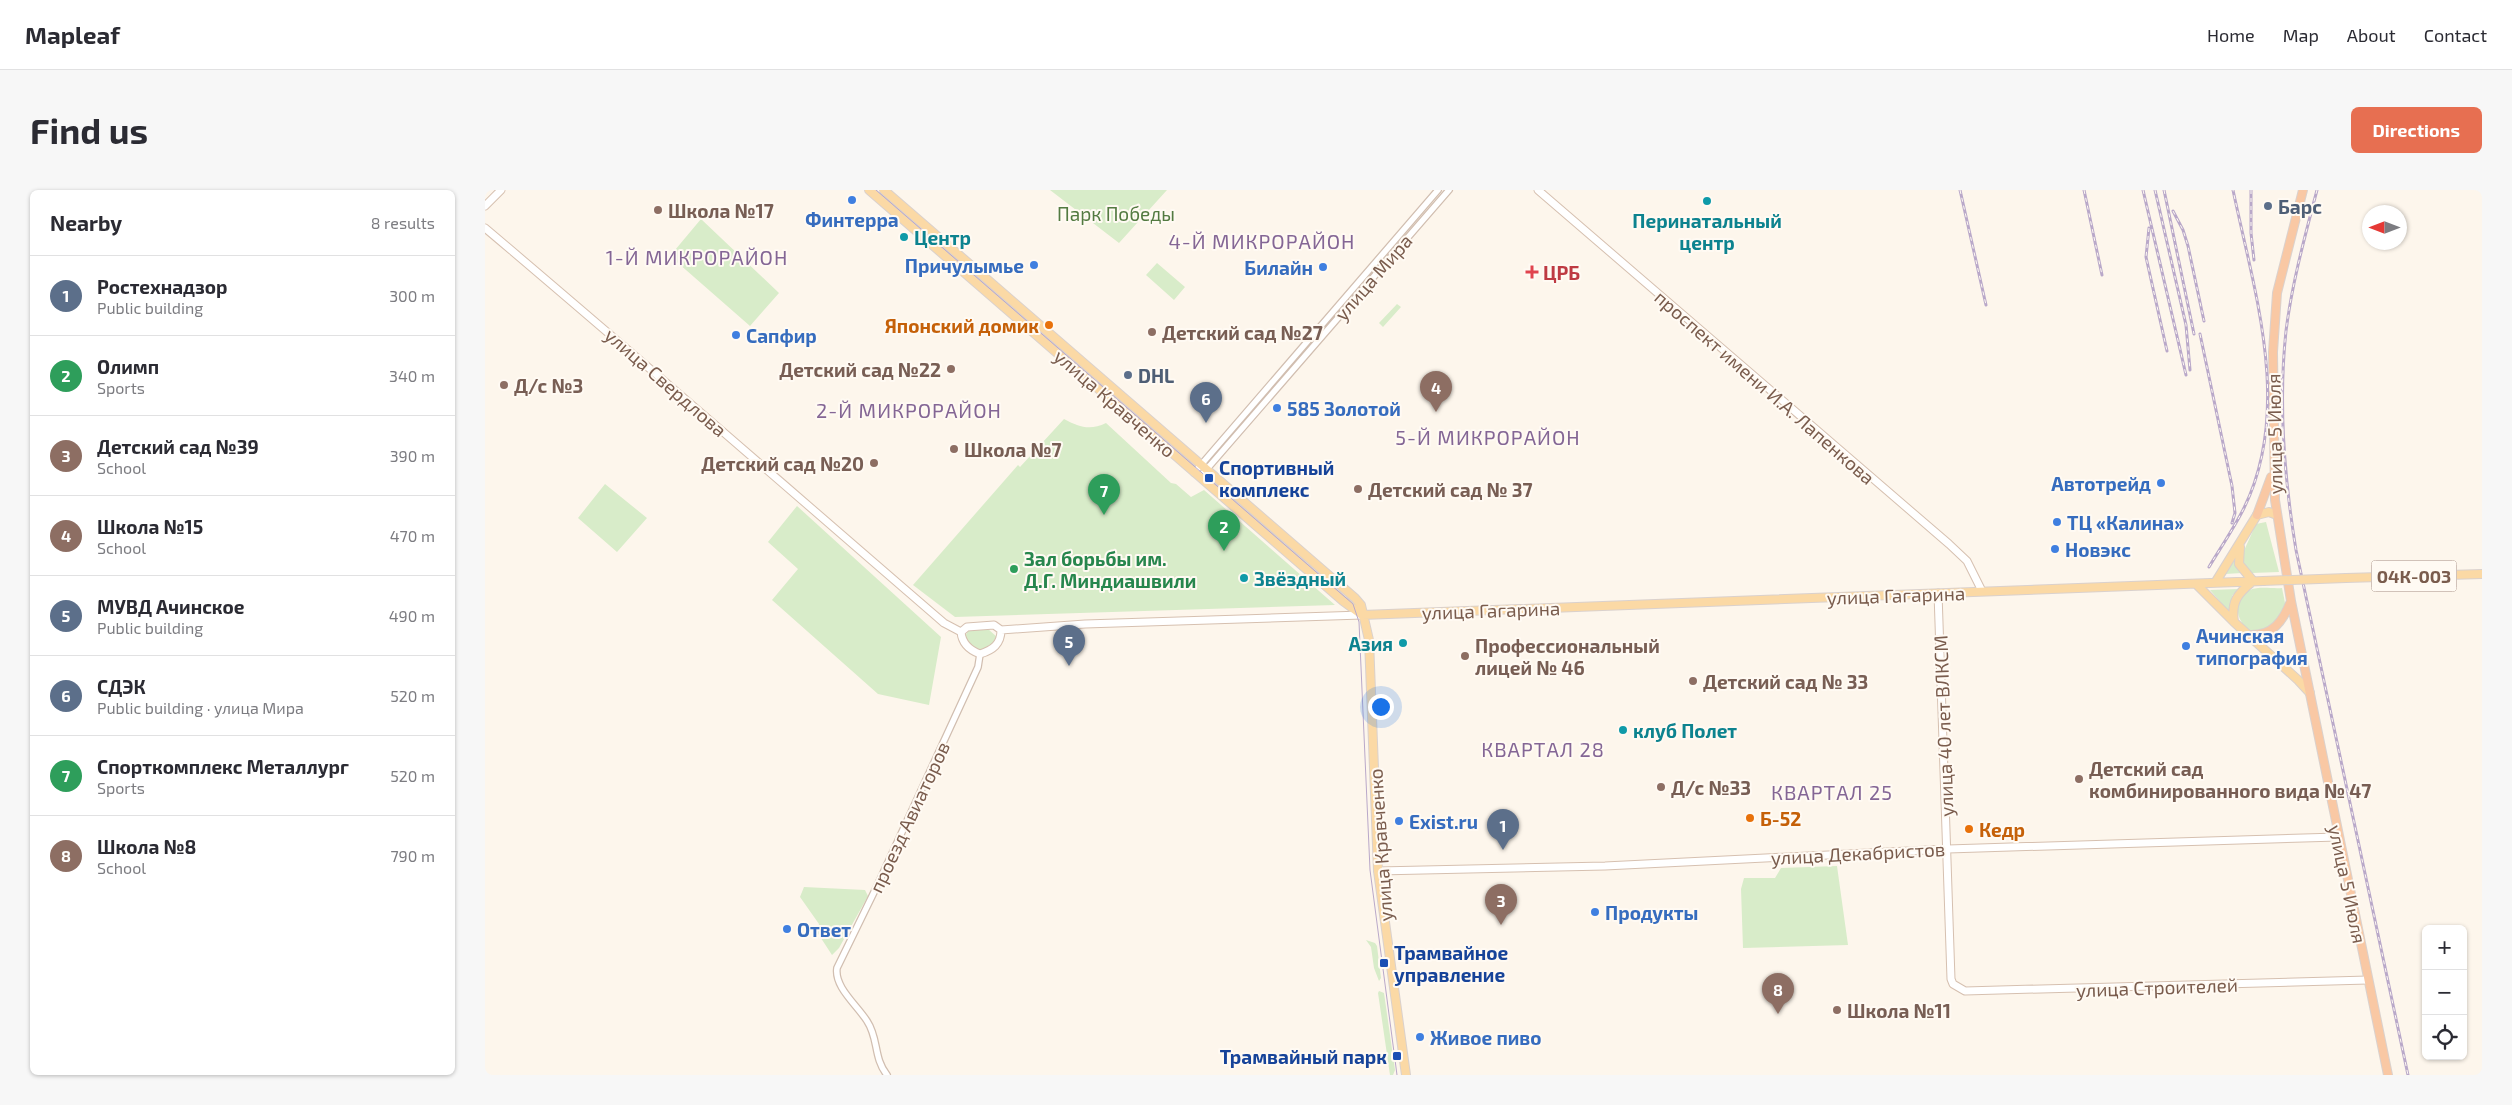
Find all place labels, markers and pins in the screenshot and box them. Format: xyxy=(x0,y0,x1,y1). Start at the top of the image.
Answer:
marker: Финтерра xyxy=(846,194,858,206)
marker: Перинатальный центр xyxy=(1701,195,1713,207)
place label: Барс xyxy=(2278,195,2322,218)
place label: Школа №17 xyxy=(668,199,774,222)
marker: Барс xyxy=(2262,200,2274,212)
marker: Школа №17 xyxy=(652,204,664,216)
place label: Финтерра xyxy=(805,208,899,231)
place label: Перинатальный центр xyxy=(1632,209,1782,254)
place label: Центр xyxy=(914,226,971,249)
marker: Центр xyxy=(898,231,910,243)
place label: Причулымье xyxy=(905,254,1024,277)
place label: Билайн xyxy=(1244,256,1313,279)
marker: Причулымье xyxy=(1028,259,1040,271)
marker: Билайн xyxy=(1317,261,1329,273)
place label: ЦРБ xyxy=(1543,261,1580,284)
marker: ЦРБ xyxy=(1525,265,1539,279)
place label: Японский домик xyxy=(885,314,1039,337)
marker: Японский домик xyxy=(1043,319,1055,331)
place label: Детский сад №27 xyxy=(1162,321,1323,344)
place label: Сапфир xyxy=(746,324,817,347)
marker: Детский сад №27 xyxy=(1146,326,1158,338)
marker: Сапфир xyxy=(730,329,742,341)
place label: Детский сад №22 xyxy=(779,358,941,381)
marker: Детский сад №22 xyxy=(945,363,957,375)
place label: DHL xyxy=(1138,364,1174,387)
marker: DHL xyxy=(1122,369,1134,381)
pin: 4 xyxy=(1420,371,1452,412)
place label: Д/с №3 xyxy=(514,374,583,397)
marker: Д/с №3 xyxy=(498,379,510,391)
pin: 6 xyxy=(1190,382,1222,423)
place label: 585 Золотой xyxy=(1287,397,1401,420)
marker: 585 Золотой xyxy=(1271,402,1283,414)
place label: Школа №7 xyxy=(964,438,1062,461)
marker: Школа №7 xyxy=(948,443,960,455)
place label: Детский сад №20 xyxy=(701,452,864,475)
place label: Спортивный комплекс xyxy=(1219,456,1334,501)
marker: Детский сад №20 xyxy=(868,457,880,469)
marker: Спортивный комплекс xyxy=(1203,472,1215,484)
place label: Автотрейд xyxy=(2051,472,2151,495)
pin: 7 xyxy=(1088,474,1120,515)
marker: Автотрейд xyxy=(2155,477,2167,489)
place label: Детский сад № 37 xyxy=(1368,478,1533,501)
marker: Детский сад № 37 xyxy=(1352,483,1364,495)
pin: 2 xyxy=(1208,510,1240,551)
place label: ТЦ «Калина» xyxy=(2067,511,2184,534)
marker: ТЦ «Калина» xyxy=(2051,516,2063,528)
place label: Новэкс xyxy=(2065,538,2131,561)
marker: Новэкс xyxy=(2049,543,2061,555)
place label: Зал борьбы им. Д.Г. Миндиашвили xyxy=(1024,547,1196,592)
marker: Зал борьбы им. Д.Г. Миндиашвили xyxy=(1008,563,1020,575)
place label: Звёздный xyxy=(1254,567,1346,590)
marker: Звёздный xyxy=(1238,572,1250,584)
place label: Ачинская типография xyxy=(2196,624,2308,669)
pin: 5 xyxy=(1053,625,1085,666)
place label: Азия xyxy=(1348,632,1393,655)
place label: Профессиональный лицей № 46 xyxy=(1475,634,1660,679)
marker: Азия xyxy=(1397,637,1409,649)
marker: Ачинская типография xyxy=(2180,640,2192,652)
marker: Профессиональный лицей № 46 xyxy=(1459,650,1471,662)
place label: Детский сад № 33 xyxy=(1703,670,1868,693)
marker: Детский сад № 33 xyxy=(1687,675,1699,687)
place label: клуб Полет xyxy=(1633,719,1737,742)
marker: клуб Полет xyxy=(1617,724,1629,736)
place label: Детский сад комбинированного вида № 47 xyxy=(2089,757,2371,802)
marker: Детский сад комбинированного вида № 47 xyxy=(2073,773,2085,785)
place label: Д/с №33 xyxy=(1671,776,1751,799)
marker: Д/с №33 xyxy=(1655,781,1667,793)
place label: Б-52 xyxy=(1760,807,1801,830)
pin: 1 xyxy=(1487,809,1519,850)
place label: Exist.ru xyxy=(1409,810,1478,833)
marker: Б-52 xyxy=(1744,812,1756,824)
marker: Exist.ru xyxy=(1393,815,1405,827)
place label: Кедр xyxy=(1979,818,2025,841)
marker: Кедр xyxy=(1963,823,1975,835)
pin: 3 xyxy=(1485,884,1517,925)
place label: Продукты xyxy=(1605,901,1698,924)
marker: Продукты xyxy=(1589,906,1601,918)
place label: Ответ xyxy=(797,918,851,941)
marker: Ответ xyxy=(781,923,793,935)
place label: Трамвайное управление xyxy=(1394,941,1509,986)
marker: Трамвайное управление xyxy=(1378,957,1390,969)
pin: 8 xyxy=(1762,973,1794,1014)
place label: Школа №11 xyxy=(1847,999,1951,1022)
marker: Школа №11 xyxy=(1831,1004,1843,1016)
place label: Живое пиво xyxy=(1430,1026,1541,1049)
marker: Живое пиво xyxy=(1414,1031,1426,1043)
place label: Трамвайный парк xyxy=(1220,1045,1387,1068)
marker: Трамвайный парк xyxy=(1391,1050,1403,1062)

